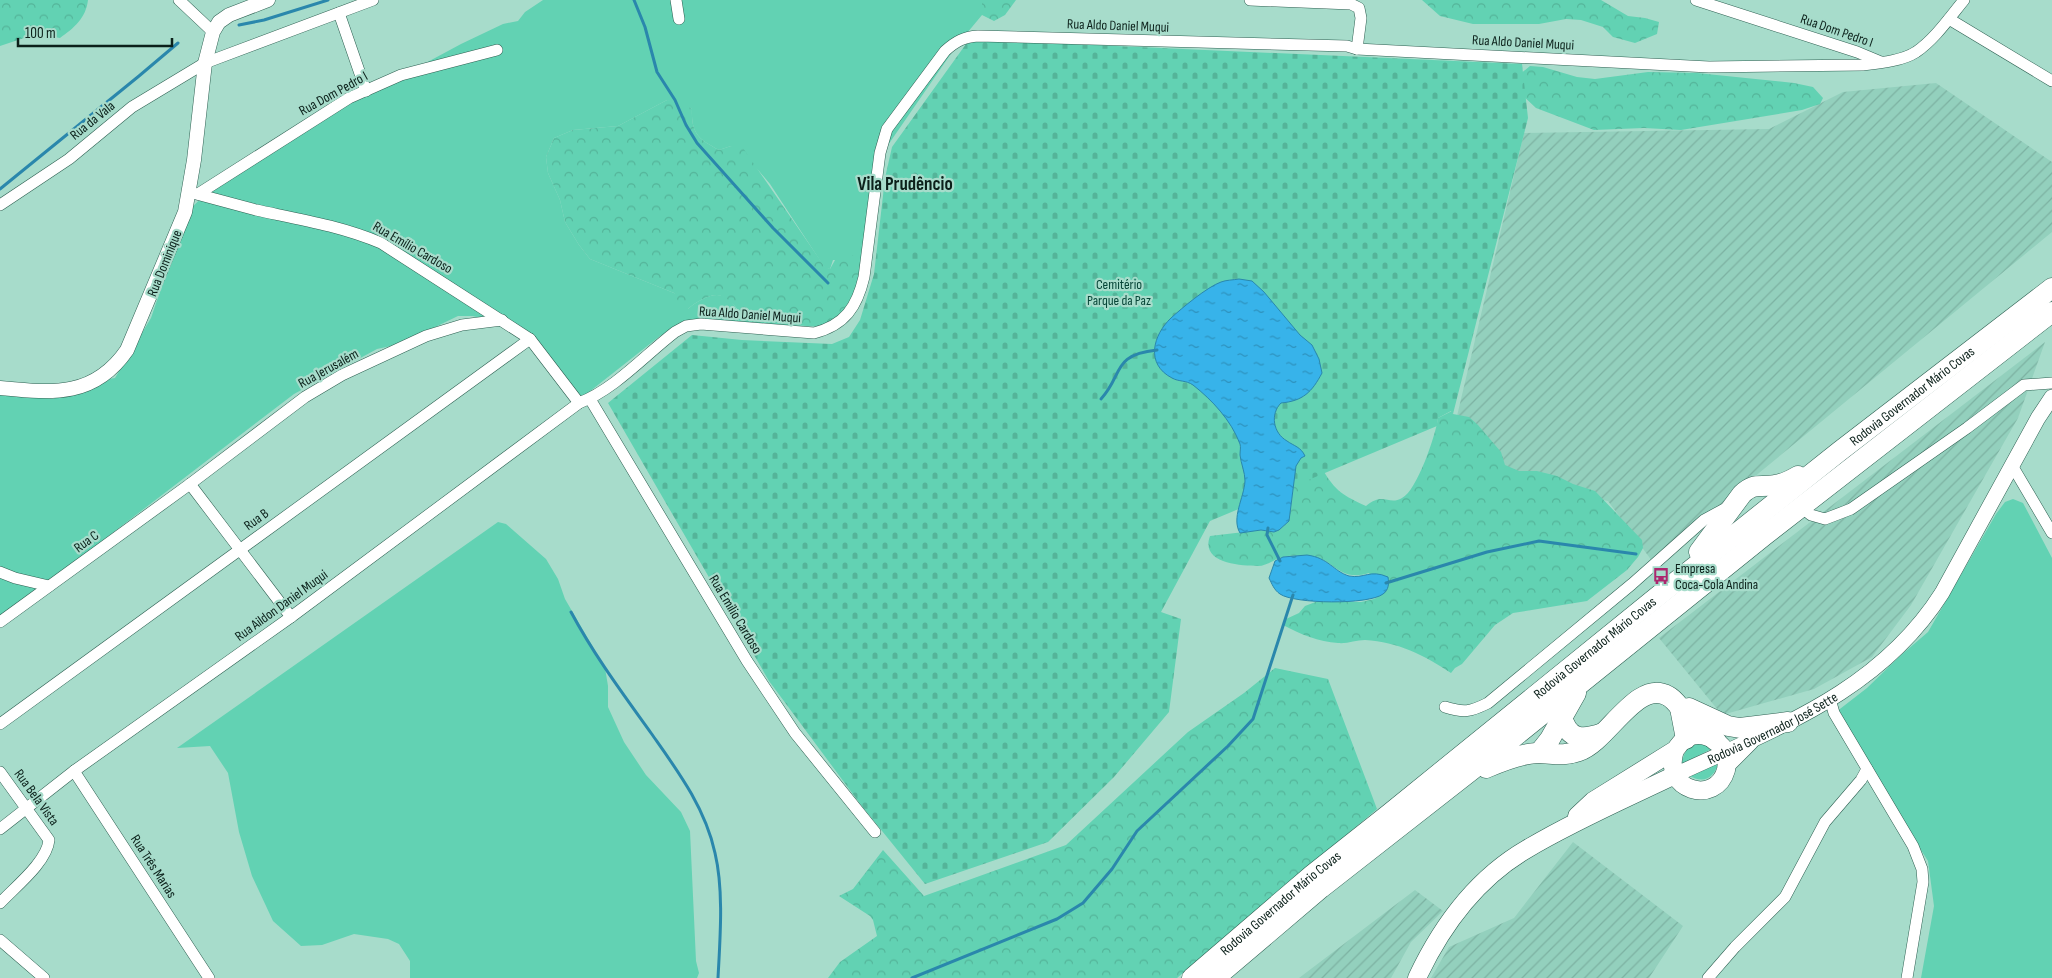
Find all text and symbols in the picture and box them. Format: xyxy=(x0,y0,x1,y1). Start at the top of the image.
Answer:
street label: Rua Dom Pedro I xyxy=(1798,10,1875,51)
scale bar xyxy=(18,15,171,47)
street label: Rua Aldo Daniel Muqui xyxy=(1067,15,1169,36)
text: 100 m xyxy=(25,24,56,43)
street label: Rua Aldo Daniel Muqui xyxy=(1471,31,1574,54)
street label: Rua Dom Pedro I xyxy=(296,68,371,119)
street label: Rua da Vala xyxy=(67,97,118,144)
district label: Vila Prudêncio xyxy=(857,173,953,196)
street label: Rua Emílio Cardoso xyxy=(370,218,456,277)
street label: Rua Dominique xyxy=(143,227,185,299)
park label: Cemitério Parque da Paz xyxy=(1087,276,1151,309)
street label: Rua Aldo Daniel Muqui xyxy=(698,302,802,327)
street label: Rodovia Governador Mário Covas xyxy=(1846,343,1978,449)
street label: Rua Jerusalém xyxy=(295,345,361,392)
street label: Rua B xyxy=(241,505,272,534)
street label: Rua C xyxy=(70,527,102,556)
place label: Empresa Coca-Cola Andina xyxy=(1675,560,1758,593)
street label: Rua Aildon Daniel Muqui xyxy=(232,566,331,645)
bus stop icon: Empresa Coca-Cola Andina xyxy=(1651,566,1671,586)
street label: Rua Emílio Cardoso xyxy=(705,572,766,657)
street label: Rodovia Governador Mário Covas xyxy=(1530,593,1660,703)
street label: Rodovia Governador José Sette xyxy=(1705,689,1841,768)
street label: Rua Bela Vista xyxy=(10,766,63,829)
street label: Rua Três Marias xyxy=(127,831,180,901)
street label: Rodovia Governador Mário Covas xyxy=(1217,847,1344,959)

